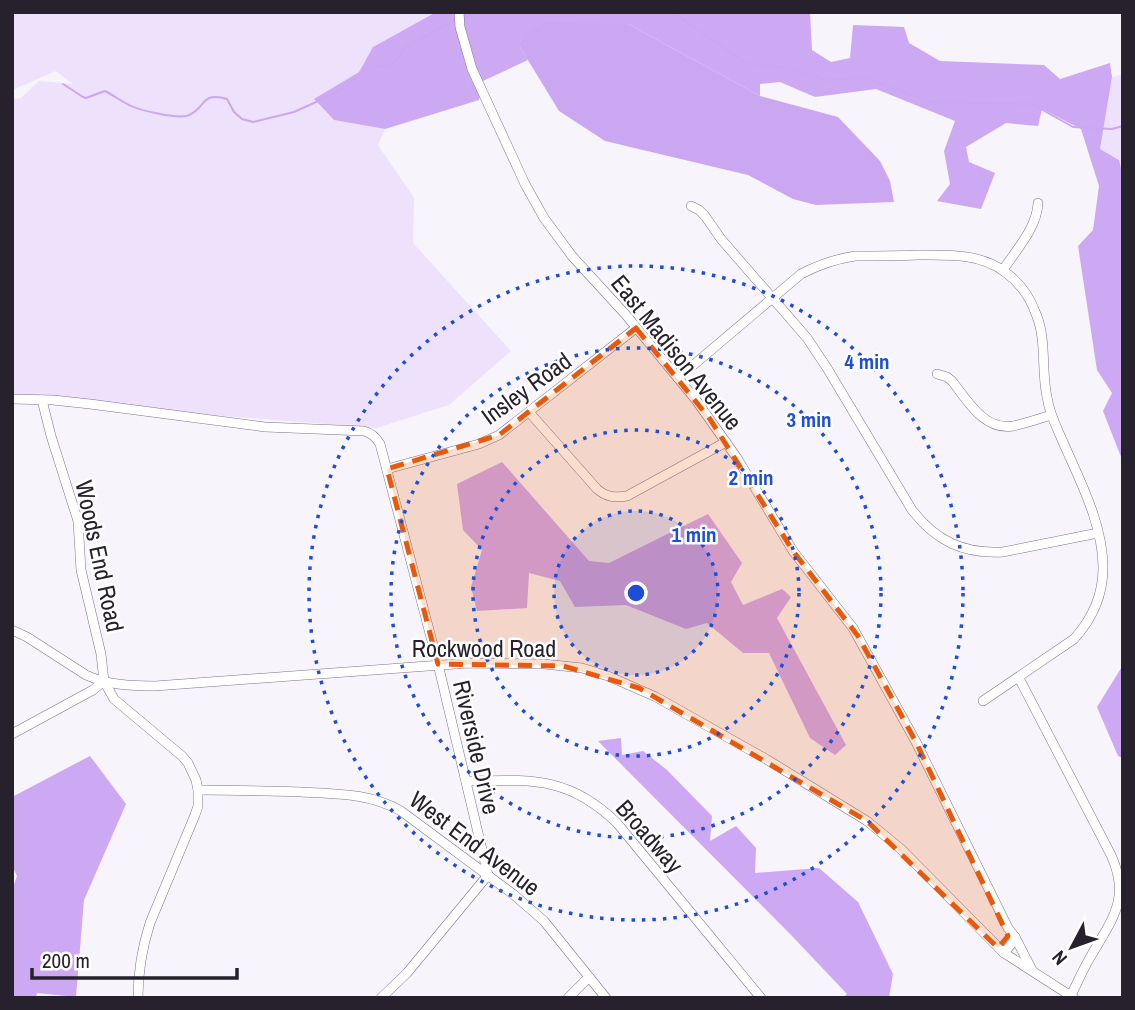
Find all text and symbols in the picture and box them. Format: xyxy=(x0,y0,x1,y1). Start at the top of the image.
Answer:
street label: East Madison Avenue xyxy=(604,268,750,436)
street label: Insley Road xyxy=(475,345,577,431)
text: 4 min xyxy=(845,347,889,376)
text: 3 min xyxy=(787,405,831,434)
text: 2 min xyxy=(729,463,773,492)
street label: Woods End Road xyxy=(68,477,132,635)
text: 1 min xyxy=(672,520,716,549)
centre of rings xyxy=(624,581,648,605)
street label: Rockwood Road xyxy=(412,632,556,664)
street label: Riverside Drive xyxy=(446,677,508,817)
street label: West End Avenue xyxy=(403,783,547,903)
street label: Broadway xyxy=(609,792,691,880)
north arrow xyxy=(1037,912,1107,982)
scale bar xyxy=(32,936,236,980)
text: N xyxy=(1046,945,1073,971)
text: 200 m xyxy=(42,946,90,975)

